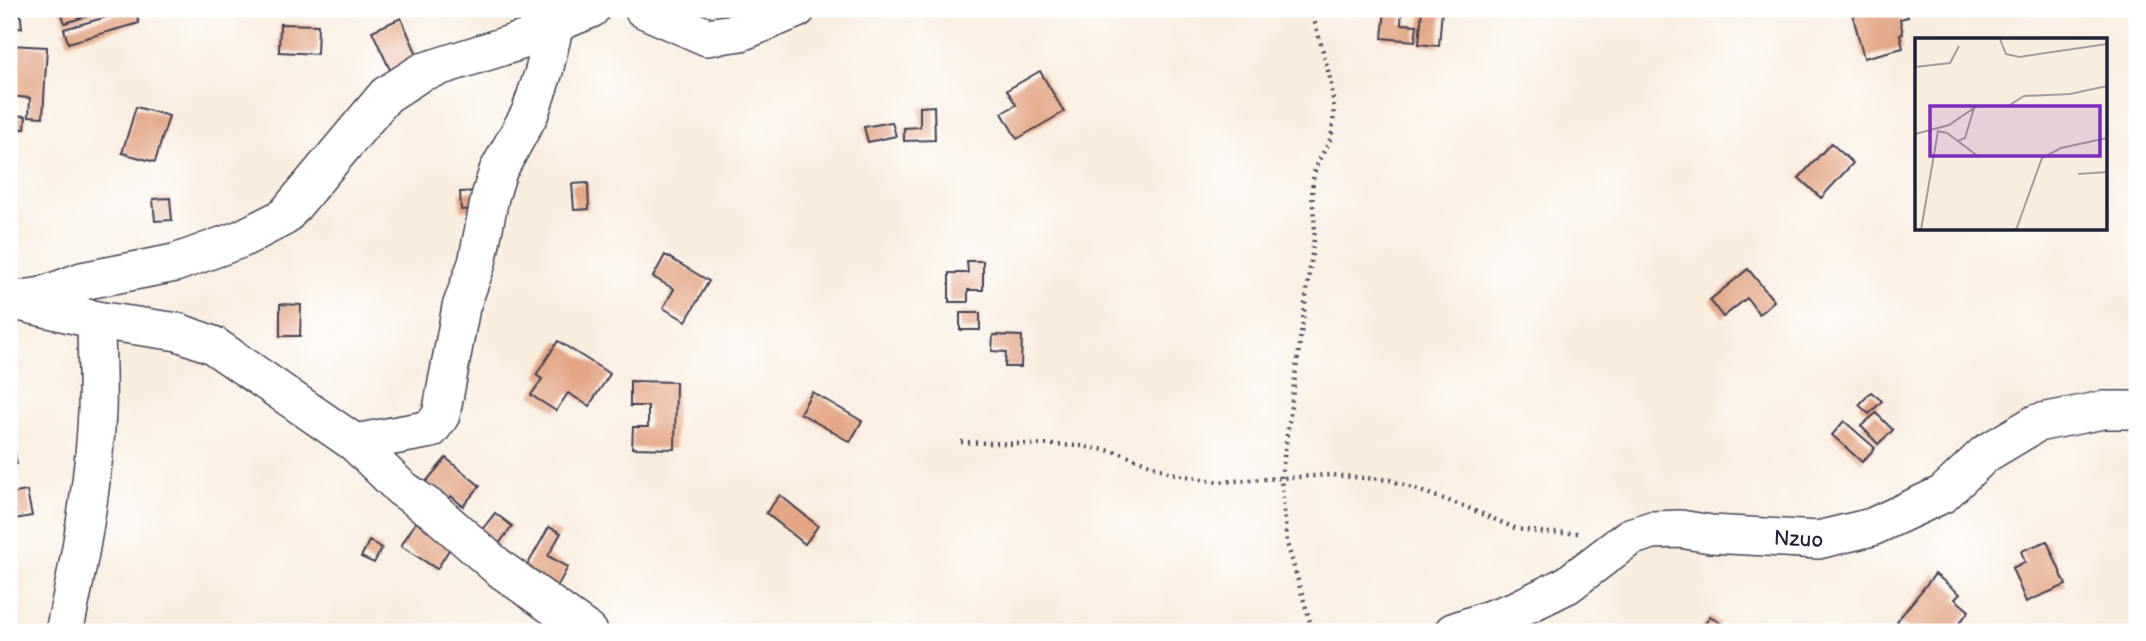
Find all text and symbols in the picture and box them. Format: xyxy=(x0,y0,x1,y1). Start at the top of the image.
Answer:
inset map xyxy=(1915,38,2108,231)
street label: Nzuo xyxy=(1773,525,1824,553)

